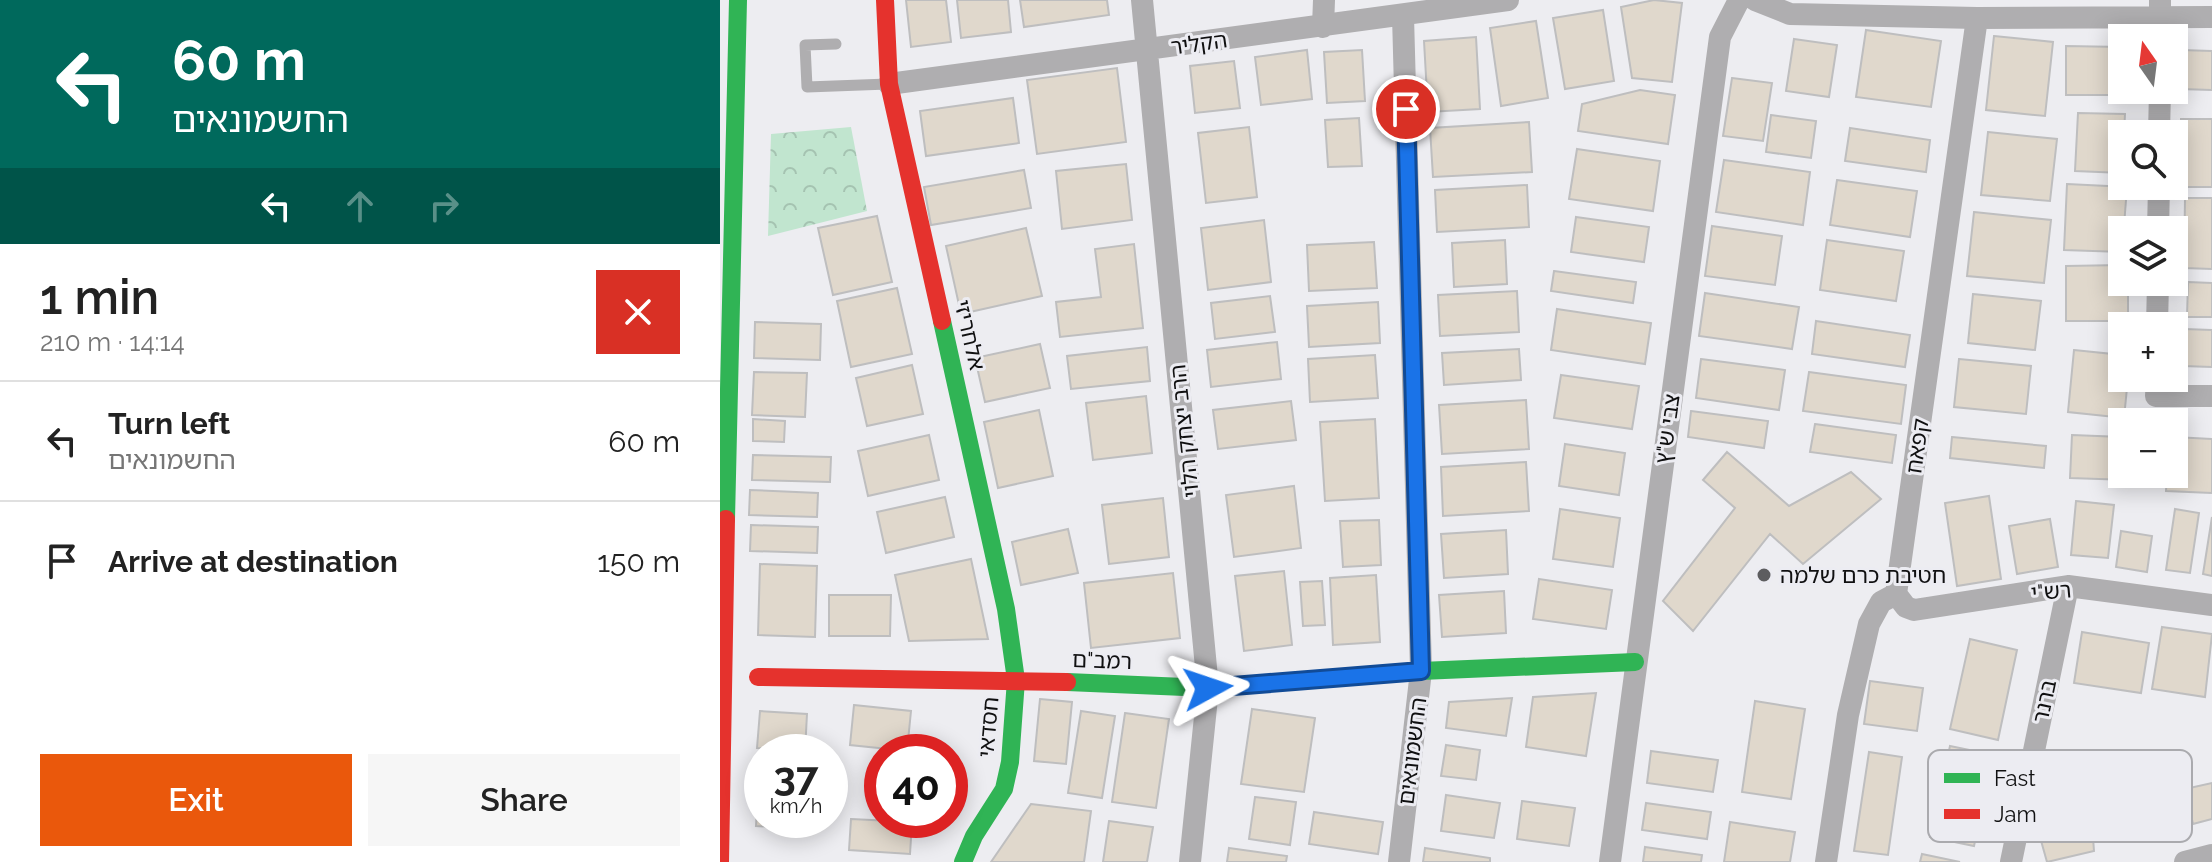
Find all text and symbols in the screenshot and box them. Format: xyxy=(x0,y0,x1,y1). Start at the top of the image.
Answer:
north arrow xyxy=(2108,24,2188,104)
map controls xyxy=(2108,24,2188,488)
street label: הקליר xyxy=(1169,26,1229,60)
text: 60 m xyxy=(172,27,306,93)
icon: left xyxy=(40,32,144,136)
pin xyxy=(1372,75,1440,143)
icon: arrive xyxy=(1384,87,1428,131)
text: החשמונאים xyxy=(172,98,349,140)
button: search xyxy=(2108,120,2188,200)
icon: left xyxy=(254,184,298,228)
icon: ahead xyxy=(338,184,382,228)
icon: right xyxy=(422,184,466,228)
button: layers xyxy=(2108,216,2188,296)
text: 1 min xyxy=(40,269,159,325)
button: close xyxy=(596,270,680,354)
street label: אלחריזי xyxy=(949,297,991,373)
button: + xyxy=(2108,312,2188,392)
text: 210 m · 14:14 xyxy=(40,327,185,357)
street label: הרב יצחק הלוי xyxy=(1164,363,1204,499)
street label: צבי ש"ץ xyxy=(1649,392,1685,466)
text: Turn left xyxy=(108,406,230,441)
button: − xyxy=(2108,408,2188,488)
street label: קפאח xyxy=(1900,417,1934,475)
icon: left xyxy=(40,419,84,463)
text: 60 m xyxy=(608,424,680,459)
text: החשמונאים xyxy=(108,445,236,475)
icon: arrive xyxy=(40,539,84,583)
text: Arrive at destination xyxy=(108,544,398,579)
text: 150 m xyxy=(597,544,680,579)
place label: חטיבת כרם שלמה xyxy=(1780,562,1946,588)
marker: חטיבת כרם שלמה xyxy=(1755,566,1773,584)
street label: רש"י xyxy=(2030,576,2072,606)
street label: רמב"ם xyxy=(1072,646,1132,674)
position arrow xyxy=(1166,646,1250,730)
street label: ברנר xyxy=(2027,677,2061,725)
street label: חסדאי xyxy=(972,696,1004,758)
street label: החשמונאים xyxy=(1393,696,1431,806)
speed limit sign: 40 xyxy=(864,734,968,838)
legend xyxy=(1928,750,2192,842)
text: 37 xyxy=(774,752,818,799)
button: Exit xyxy=(40,754,352,846)
button: Share xyxy=(368,754,680,846)
text: Fast xyxy=(1994,765,2036,791)
text: km/h xyxy=(770,794,822,818)
text: Jam xyxy=(1994,801,2037,827)

